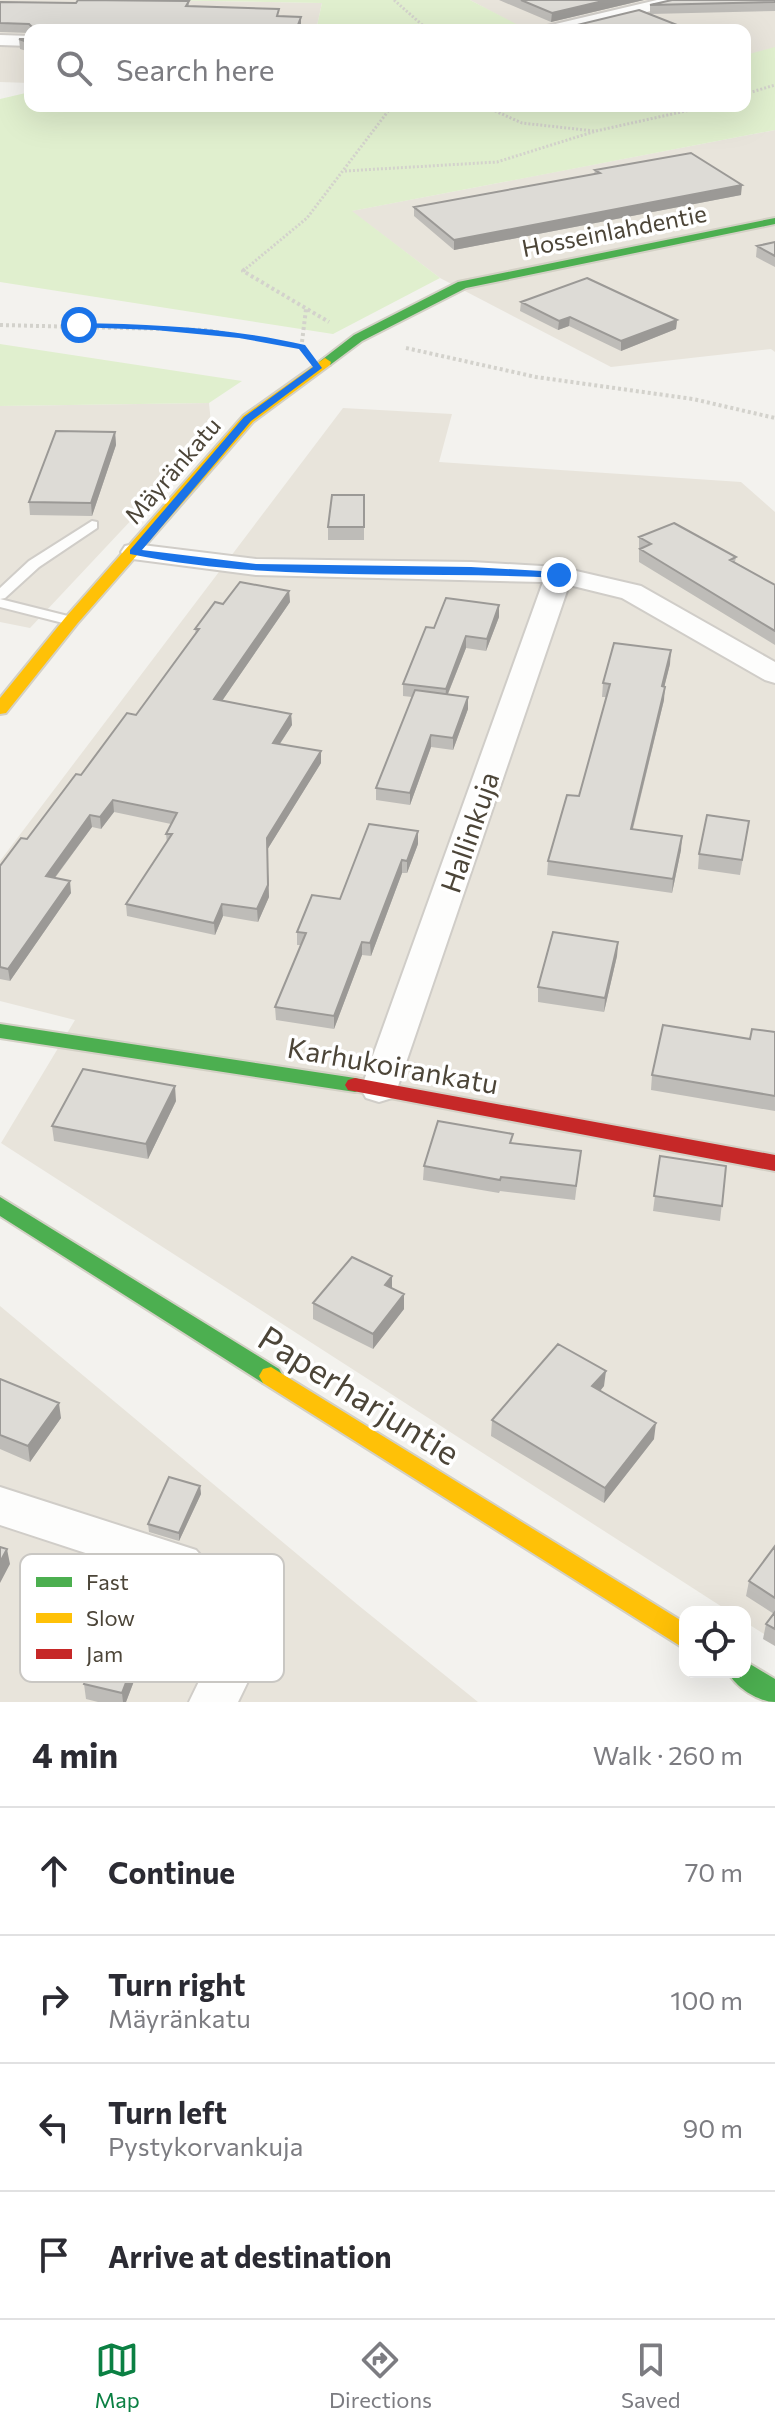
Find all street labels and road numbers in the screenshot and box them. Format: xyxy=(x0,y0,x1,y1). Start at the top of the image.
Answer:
street label: Hosseinlahdentie xyxy=(519,198,709,262)
street label: Mäyränkatu xyxy=(118,411,226,529)
street label: Hallinkuja xyxy=(432,767,506,897)
street label: Karhukoirankatu xyxy=(285,1030,501,1100)
street label: Paperharjuntie xyxy=(252,1315,468,1473)

